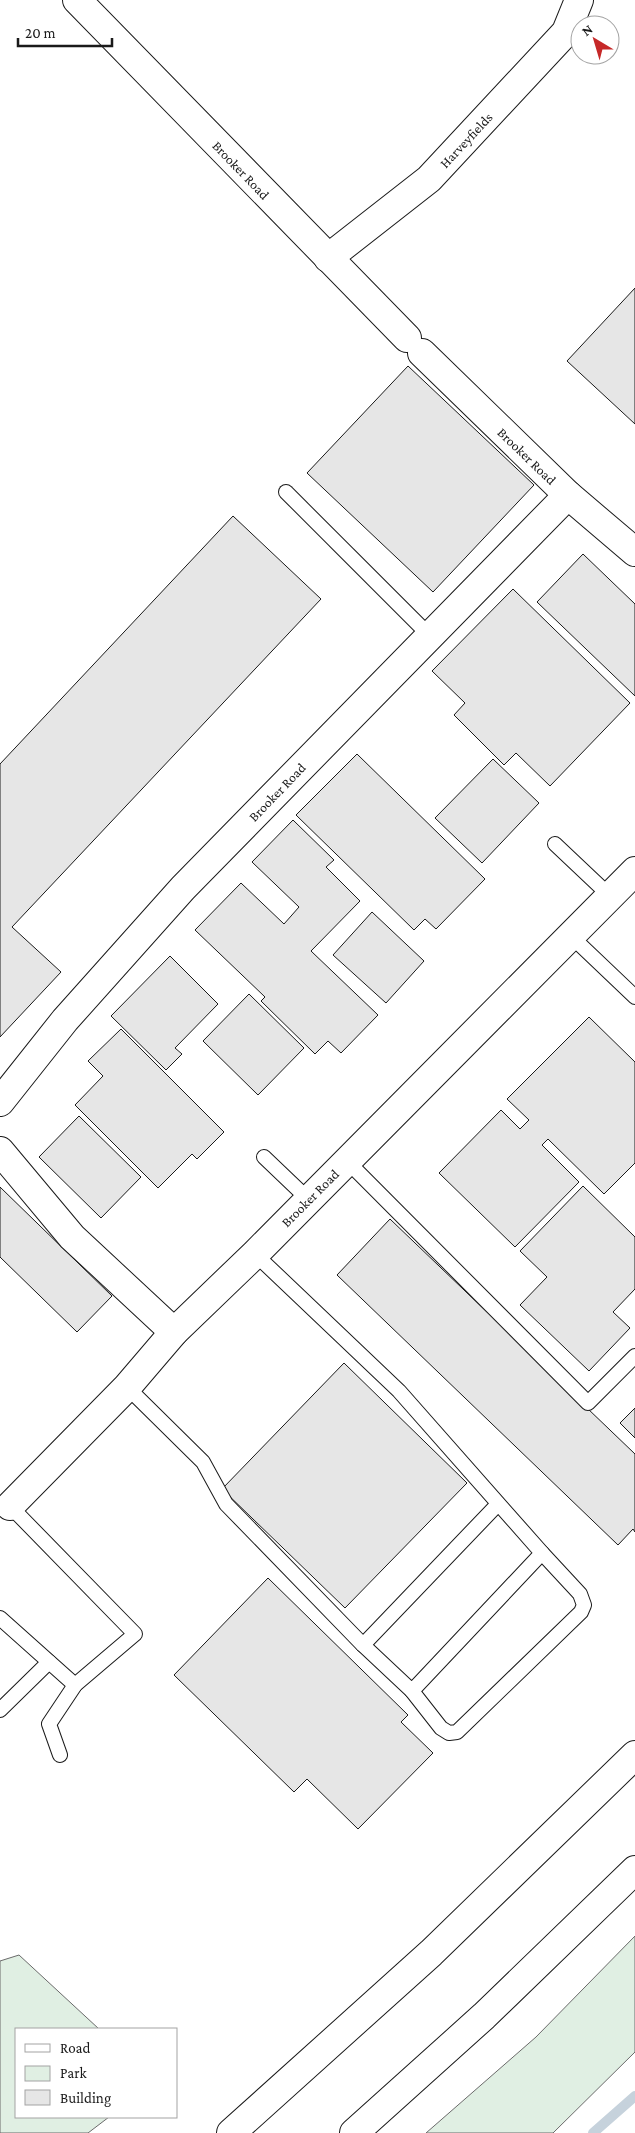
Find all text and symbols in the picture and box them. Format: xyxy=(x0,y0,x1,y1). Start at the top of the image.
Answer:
scale bar xyxy=(18,15,111,47)
north arrow xyxy=(570,15,620,65)
text: N xyxy=(578,20,596,39)
text: 20 m xyxy=(25,25,56,41)
street label: Harveyfields xyxy=(436,109,496,171)
street label: Brooker Road xyxy=(209,137,273,203)
street label: Brooker Road xyxy=(494,424,560,488)
street label: Brooker Road xyxy=(245,759,309,825)
street label: Brooker Road xyxy=(278,1165,343,1230)
legend xyxy=(15,2028,178,2118)
text: Road xyxy=(60,2040,91,2056)
text: Park xyxy=(60,2065,87,2081)
text: Building xyxy=(60,2090,111,2107)

